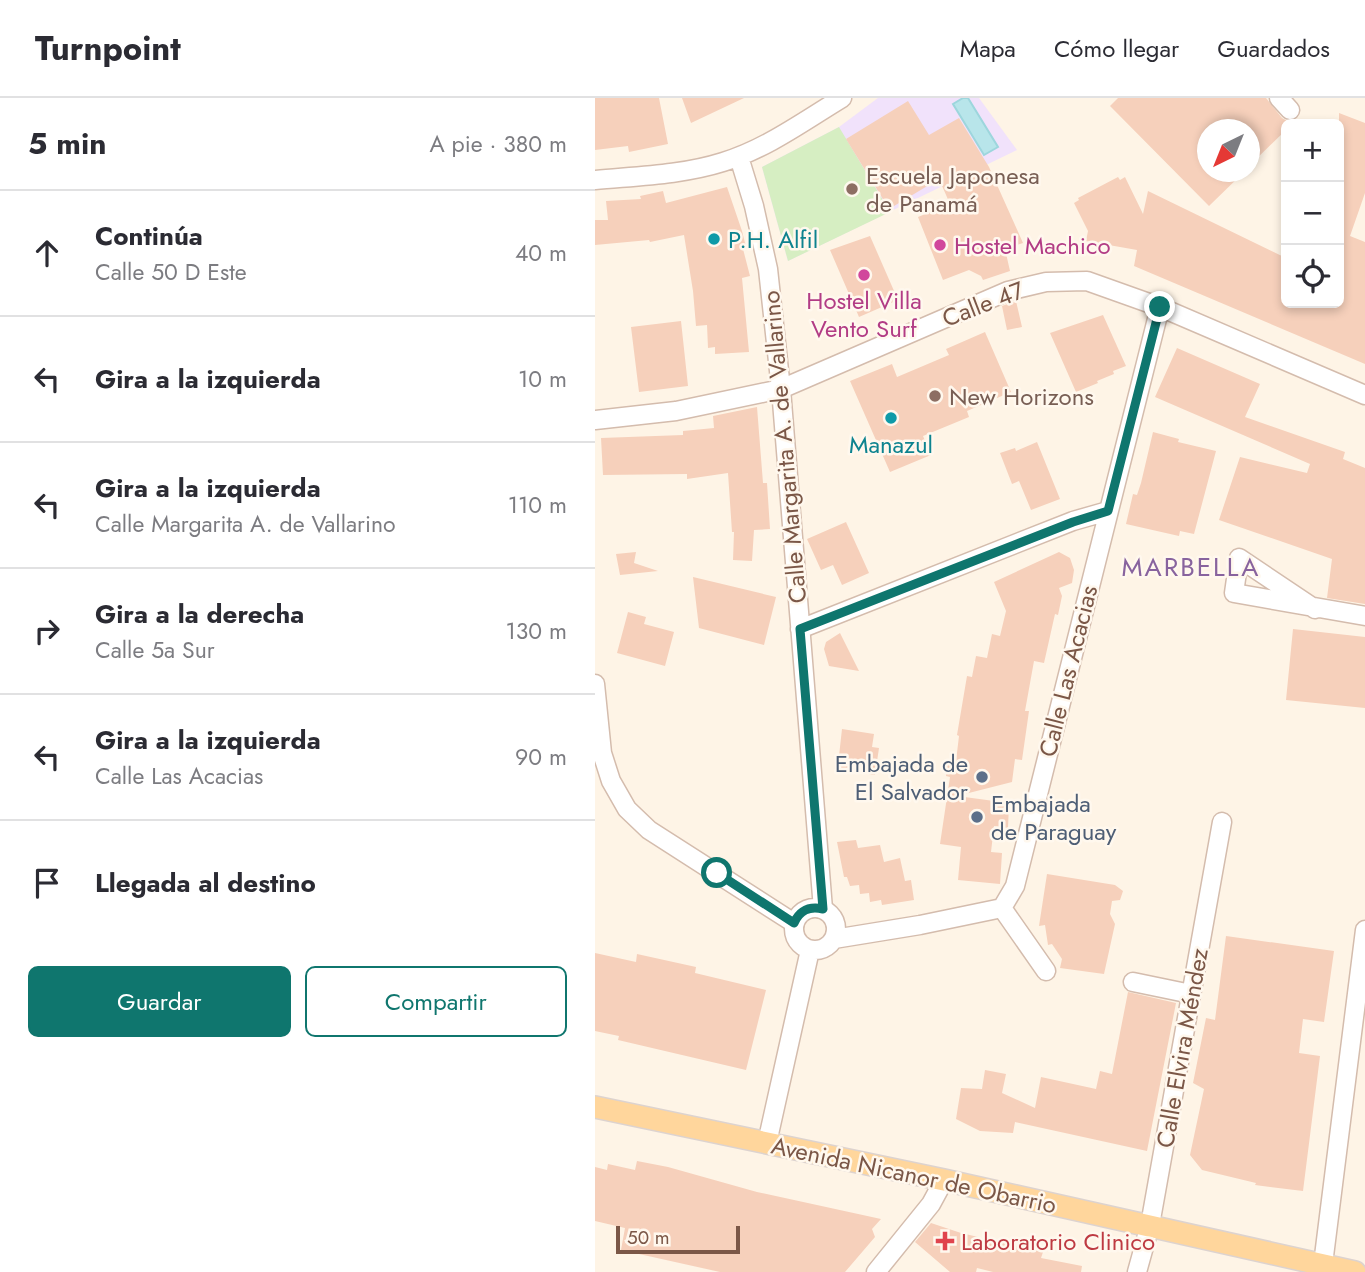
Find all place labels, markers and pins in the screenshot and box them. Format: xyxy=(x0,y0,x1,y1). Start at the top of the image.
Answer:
place label: Escuela Japonesa de Panamá xyxy=(866,158,1040,221)
marker: Escuela Japonesa de Panamá xyxy=(844,181,860,197)
place label: P.H. Alfil xyxy=(728,222,818,257)
place label: Hostel Machico xyxy=(954,228,1111,263)
marker: P.H. Alfil xyxy=(706,231,722,247)
marker: Hostel Machico xyxy=(932,237,948,253)
marker: Hostel Villa Vento Surf xyxy=(856,267,872,283)
place label: Hostel Villa Vento Surf xyxy=(806,283,922,346)
place label: New Horizons xyxy=(949,379,1094,414)
marker: New Horizons xyxy=(927,388,943,404)
marker: Manazul xyxy=(883,410,899,426)
place label: Manazul xyxy=(849,427,933,462)
place label: Embajada de El Salvador xyxy=(835,746,969,809)
marker: Embajada de El Salvador xyxy=(974,769,990,785)
place label: Embajada de Paraguay xyxy=(991,786,1117,849)
marker: Embajada de Paraguay xyxy=(969,809,985,825)
place label: Laboratorio Clinico xyxy=(961,1224,1155,1259)
marker: Laboratorio Clinico xyxy=(935,1231,955,1251)

